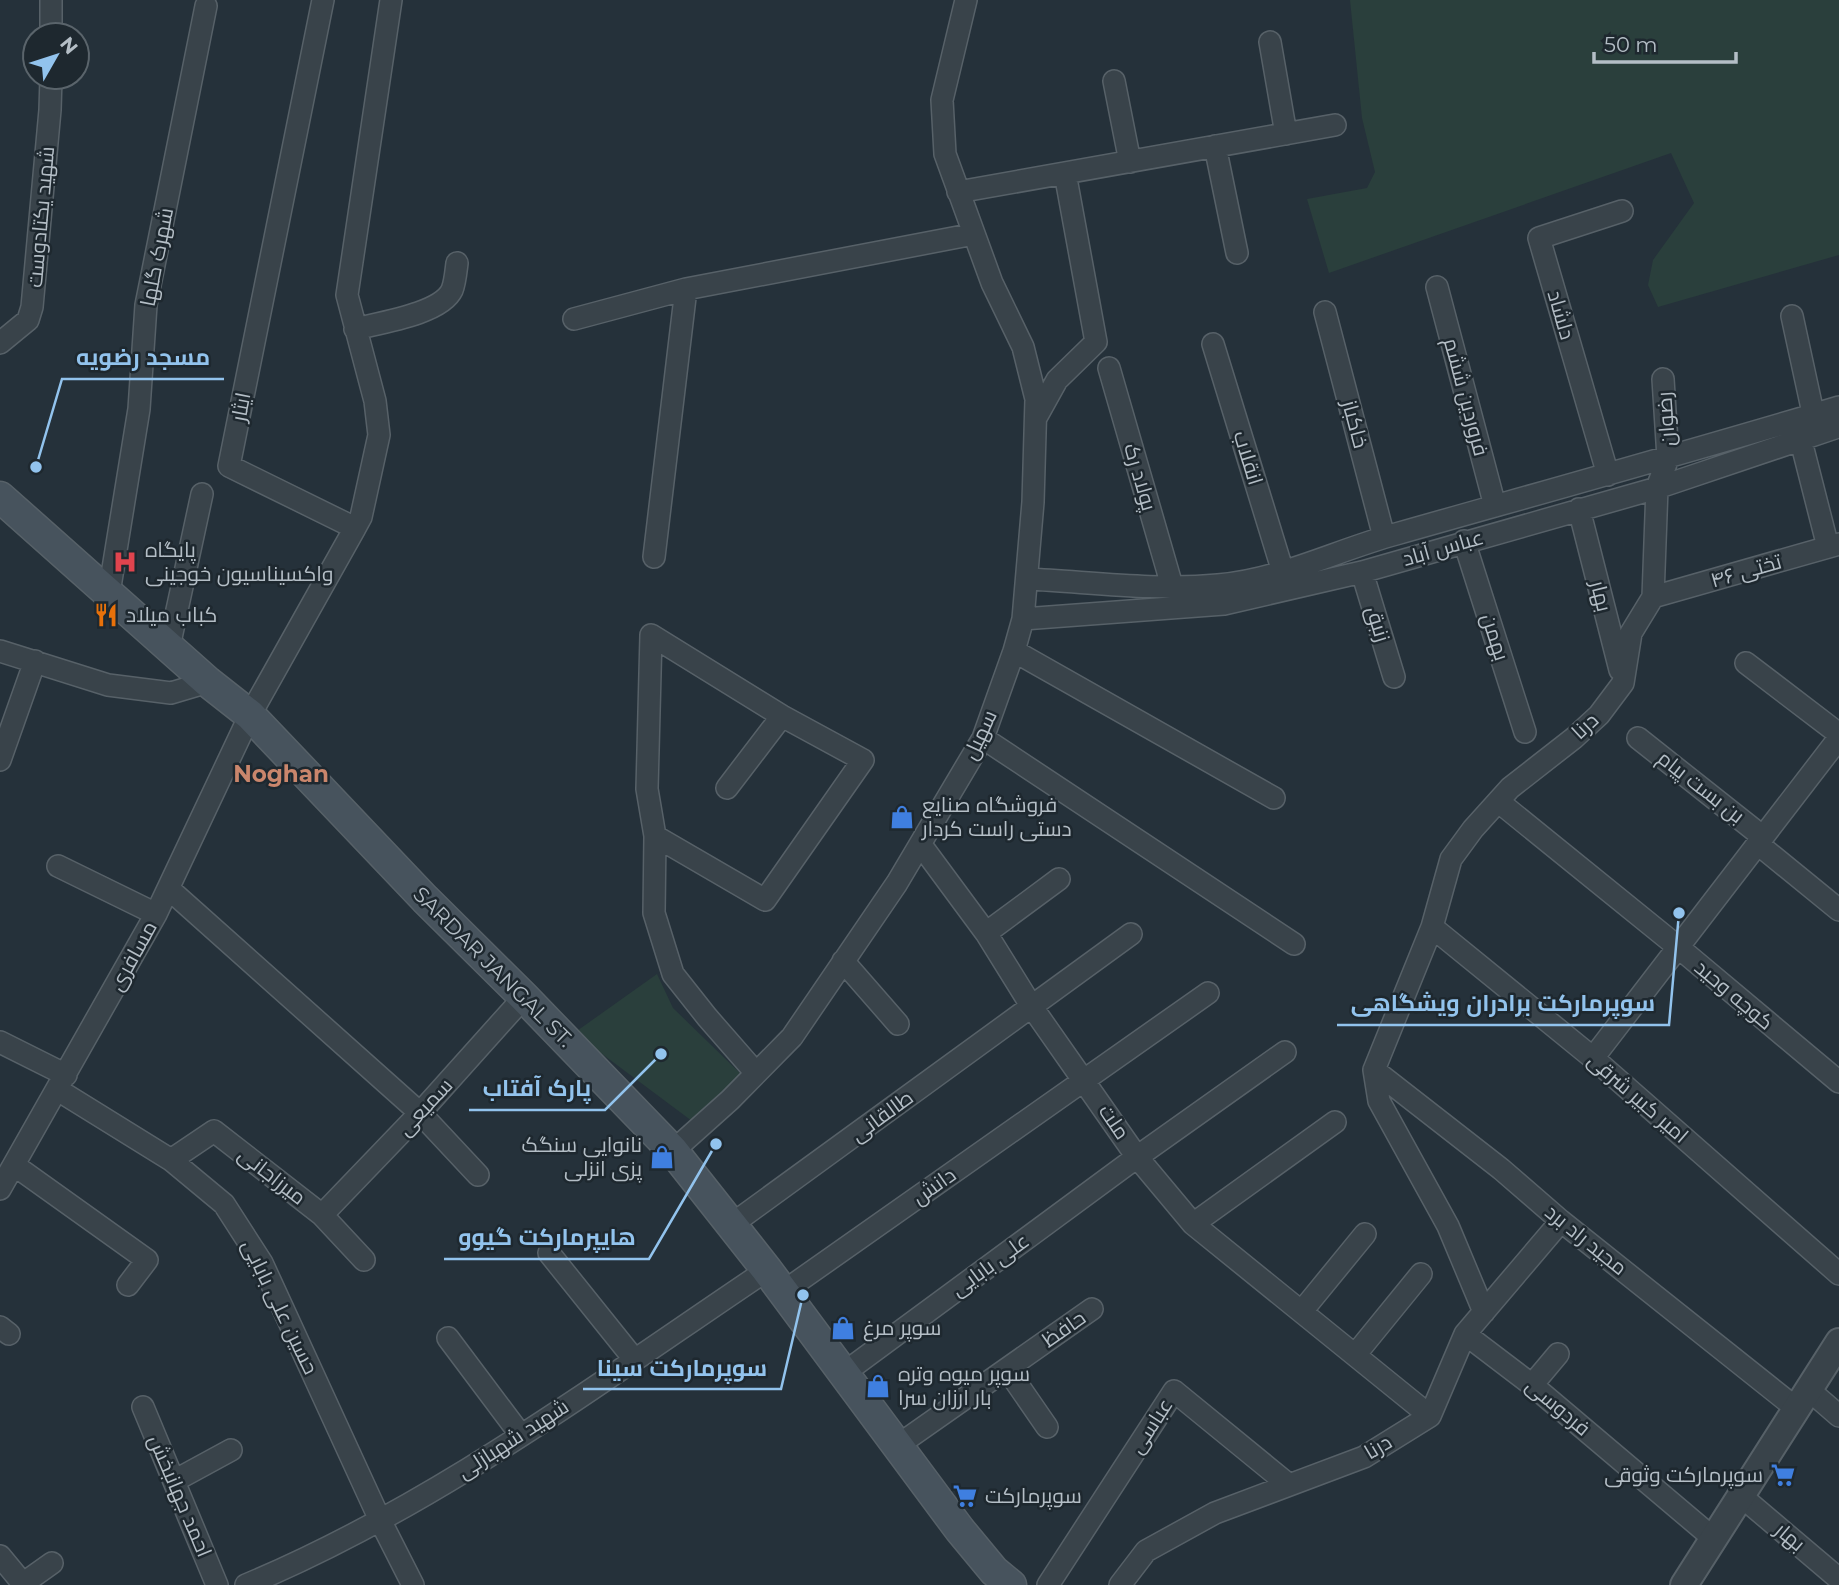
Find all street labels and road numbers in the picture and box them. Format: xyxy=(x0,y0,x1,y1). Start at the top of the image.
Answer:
street label: شهید یکتادوست xyxy=(22,145,60,289)
street label: شهرک گلها xyxy=(135,205,179,309)
street label: دلشاد xyxy=(1543,287,1580,342)
street label: فروردین ششم xyxy=(1437,335,1494,459)
street label: ایثار xyxy=(225,390,256,425)
street label: رضوان xyxy=(1651,391,1681,447)
street label: خاکباز xyxy=(1337,396,1374,451)
street label: انقلاب xyxy=(1228,428,1269,488)
street label: پولاد رک xyxy=(1117,440,1162,514)
street label: عباس آباد xyxy=(1399,524,1487,572)
street label: تختی ۴۶ xyxy=(1708,548,1785,593)
street label: بهار xyxy=(1584,577,1617,614)
street label: زنبق xyxy=(1360,603,1396,645)
street label: بهمن xyxy=(1475,610,1515,664)
street label: سهیل xyxy=(957,706,1003,764)
street label: درنا xyxy=(1566,707,1603,744)
street label: بن بست پیام xyxy=(1652,745,1750,830)
street label: SARDAR JANGAL ST. xyxy=(408,881,579,1052)
street label: مسافری xyxy=(103,917,163,995)
street label: کوچه وحید xyxy=(1689,954,1779,1036)
street label: امیر کبیر شرقی xyxy=(1582,1047,1694,1149)
street label: سمیعی xyxy=(392,1073,458,1141)
street label: طالقانی xyxy=(845,1085,919,1147)
street label: ملت xyxy=(1094,1099,1135,1144)
street label: میرزاجانی xyxy=(233,1141,311,1211)
street label: دانش xyxy=(907,1162,961,1210)
street label: مجید راد برد xyxy=(1540,1199,1632,1280)
street label: علی بابایی xyxy=(946,1228,1034,1302)
street label: حسین علی بابایی xyxy=(236,1235,324,1379)
street label: حافظ xyxy=(1037,1305,1090,1352)
street label: فردوسی xyxy=(1520,1372,1596,1442)
street label: شهید شهبازلی xyxy=(452,1393,574,1485)
street label: عباسی xyxy=(1124,1393,1178,1459)
street label: درنا xyxy=(1360,1429,1396,1464)
street label: احمد جهانبخش xyxy=(143,1431,217,1561)
street label: بهار xyxy=(1769,1516,1810,1557)

